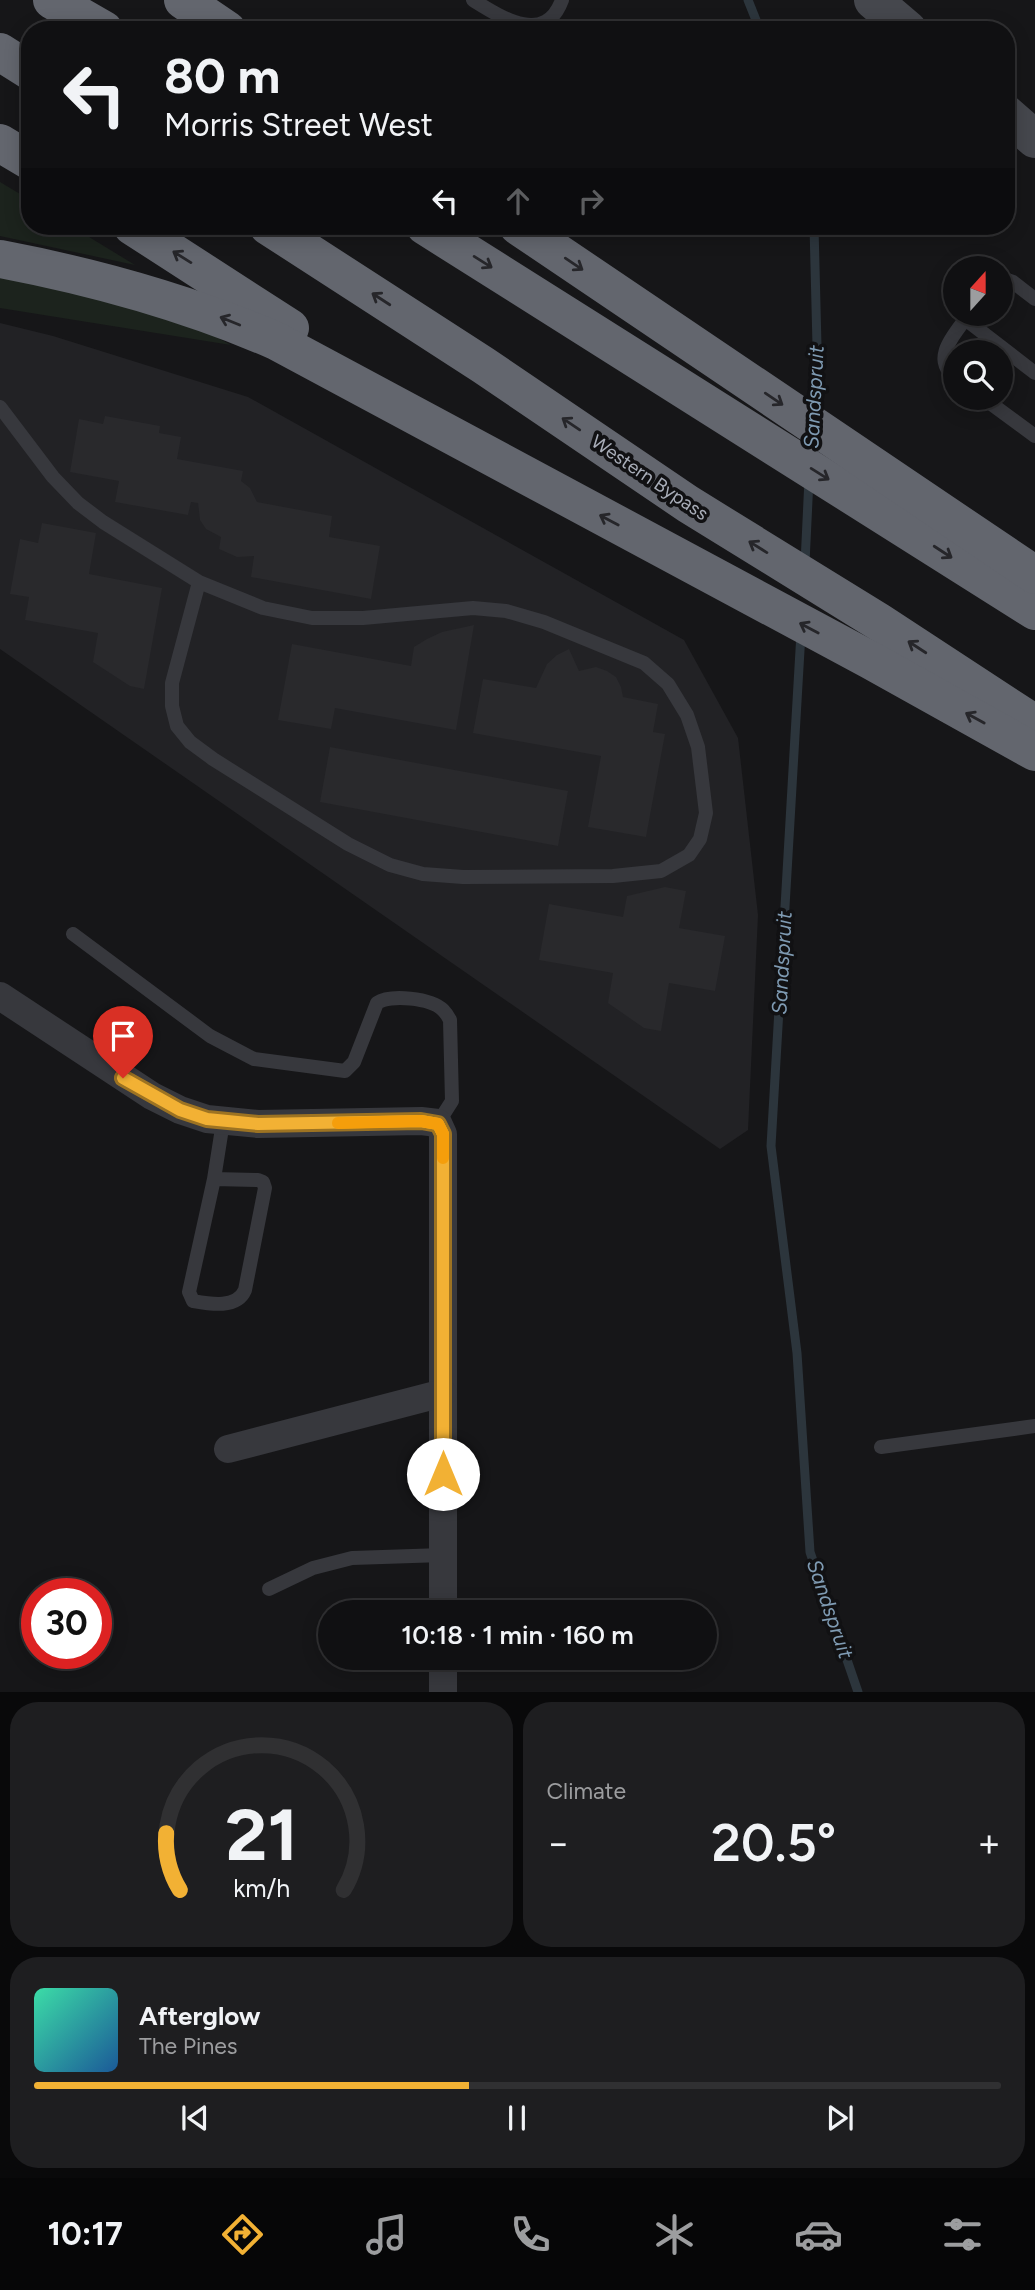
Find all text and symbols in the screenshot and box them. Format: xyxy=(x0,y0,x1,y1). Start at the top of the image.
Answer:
text: 80 m xyxy=(164,46,280,105)
icon: left xyxy=(49,49,140,140)
text: Morris Street West xyxy=(164,106,433,144)
icon: left xyxy=(426,182,464,220)
icon: ahead xyxy=(499,182,537,220)
icon: right xyxy=(572,182,610,220)
one-way arrow xyxy=(172,250,192,264)
one-way arrow xyxy=(473,255,492,270)
north arrow xyxy=(943,256,1013,326)
map controls xyxy=(943,256,1013,410)
one-way arrow xyxy=(564,257,583,271)
one-way arrow xyxy=(372,291,391,306)
one-way arrow xyxy=(219,314,241,327)
button: search xyxy=(943,340,1013,410)
water label: Sandspruit xyxy=(798,344,829,449)
one-way arrow xyxy=(764,392,783,406)
one-way arrow xyxy=(562,417,581,431)
street label: Western Bypass xyxy=(587,430,713,525)
one-way arrow xyxy=(810,468,830,482)
one-way arrow xyxy=(599,513,620,526)
one-way arrow xyxy=(749,540,769,554)
one-way arrow xyxy=(933,545,952,560)
one-way arrow xyxy=(800,620,820,634)
one-way arrow xyxy=(907,639,927,653)
one-way arrow xyxy=(966,711,986,725)
water label: Sandspruit xyxy=(766,910,797,1015)
pin xyxy=(93,1006,153,1078)
icon: arrive xyxy=(104,1017,142,1055)
position arrow xyxy=(406,1437,480,1511)
water label: Sandspruit xyxy=(802,1556,859,1663)
speed limit sign: 30 xyxy=(21,1578,112,1669)
text: 10:18 · 1 min · 160 m xyxy=(401,1619,634,1651)
text: Climate xyxy=(547,1777,626,1805)
text: 21 xyxy=(225,1792,298,1879)
text: 20.5° xyxy=(711,1812,836,1874)
text: − xyxy=(547,1820,570,1866)
text: + xyxy=(977,1820,1001,1866)
text: km/h xyxy=(233,1873,290,1903)
text: Afterglow xyxy=(139,2000,261,2032)
text: The Pines xyxy=(139,2032,238,2060)
icon: previous xyxy=(176,2099,214,2137)
icon: pause xyxy=(498,2099,536,2137)
icon: next xyxy=(821,2099,859,2137)
icon: directions xyxy=(218,2210,267,2259)
icon: music xyxy=(362,2210,411,2259)
icon: phone xyxy=(506,2210,555,2259)
icon: climate xyxy=(650,2210,699,2259)
icon: car xyxy=(794,2210,843,2259)
icon: filters xyxy=(938,2210,987,2259)
text: 10:17 xyxy=(48,2215,123,2253)

